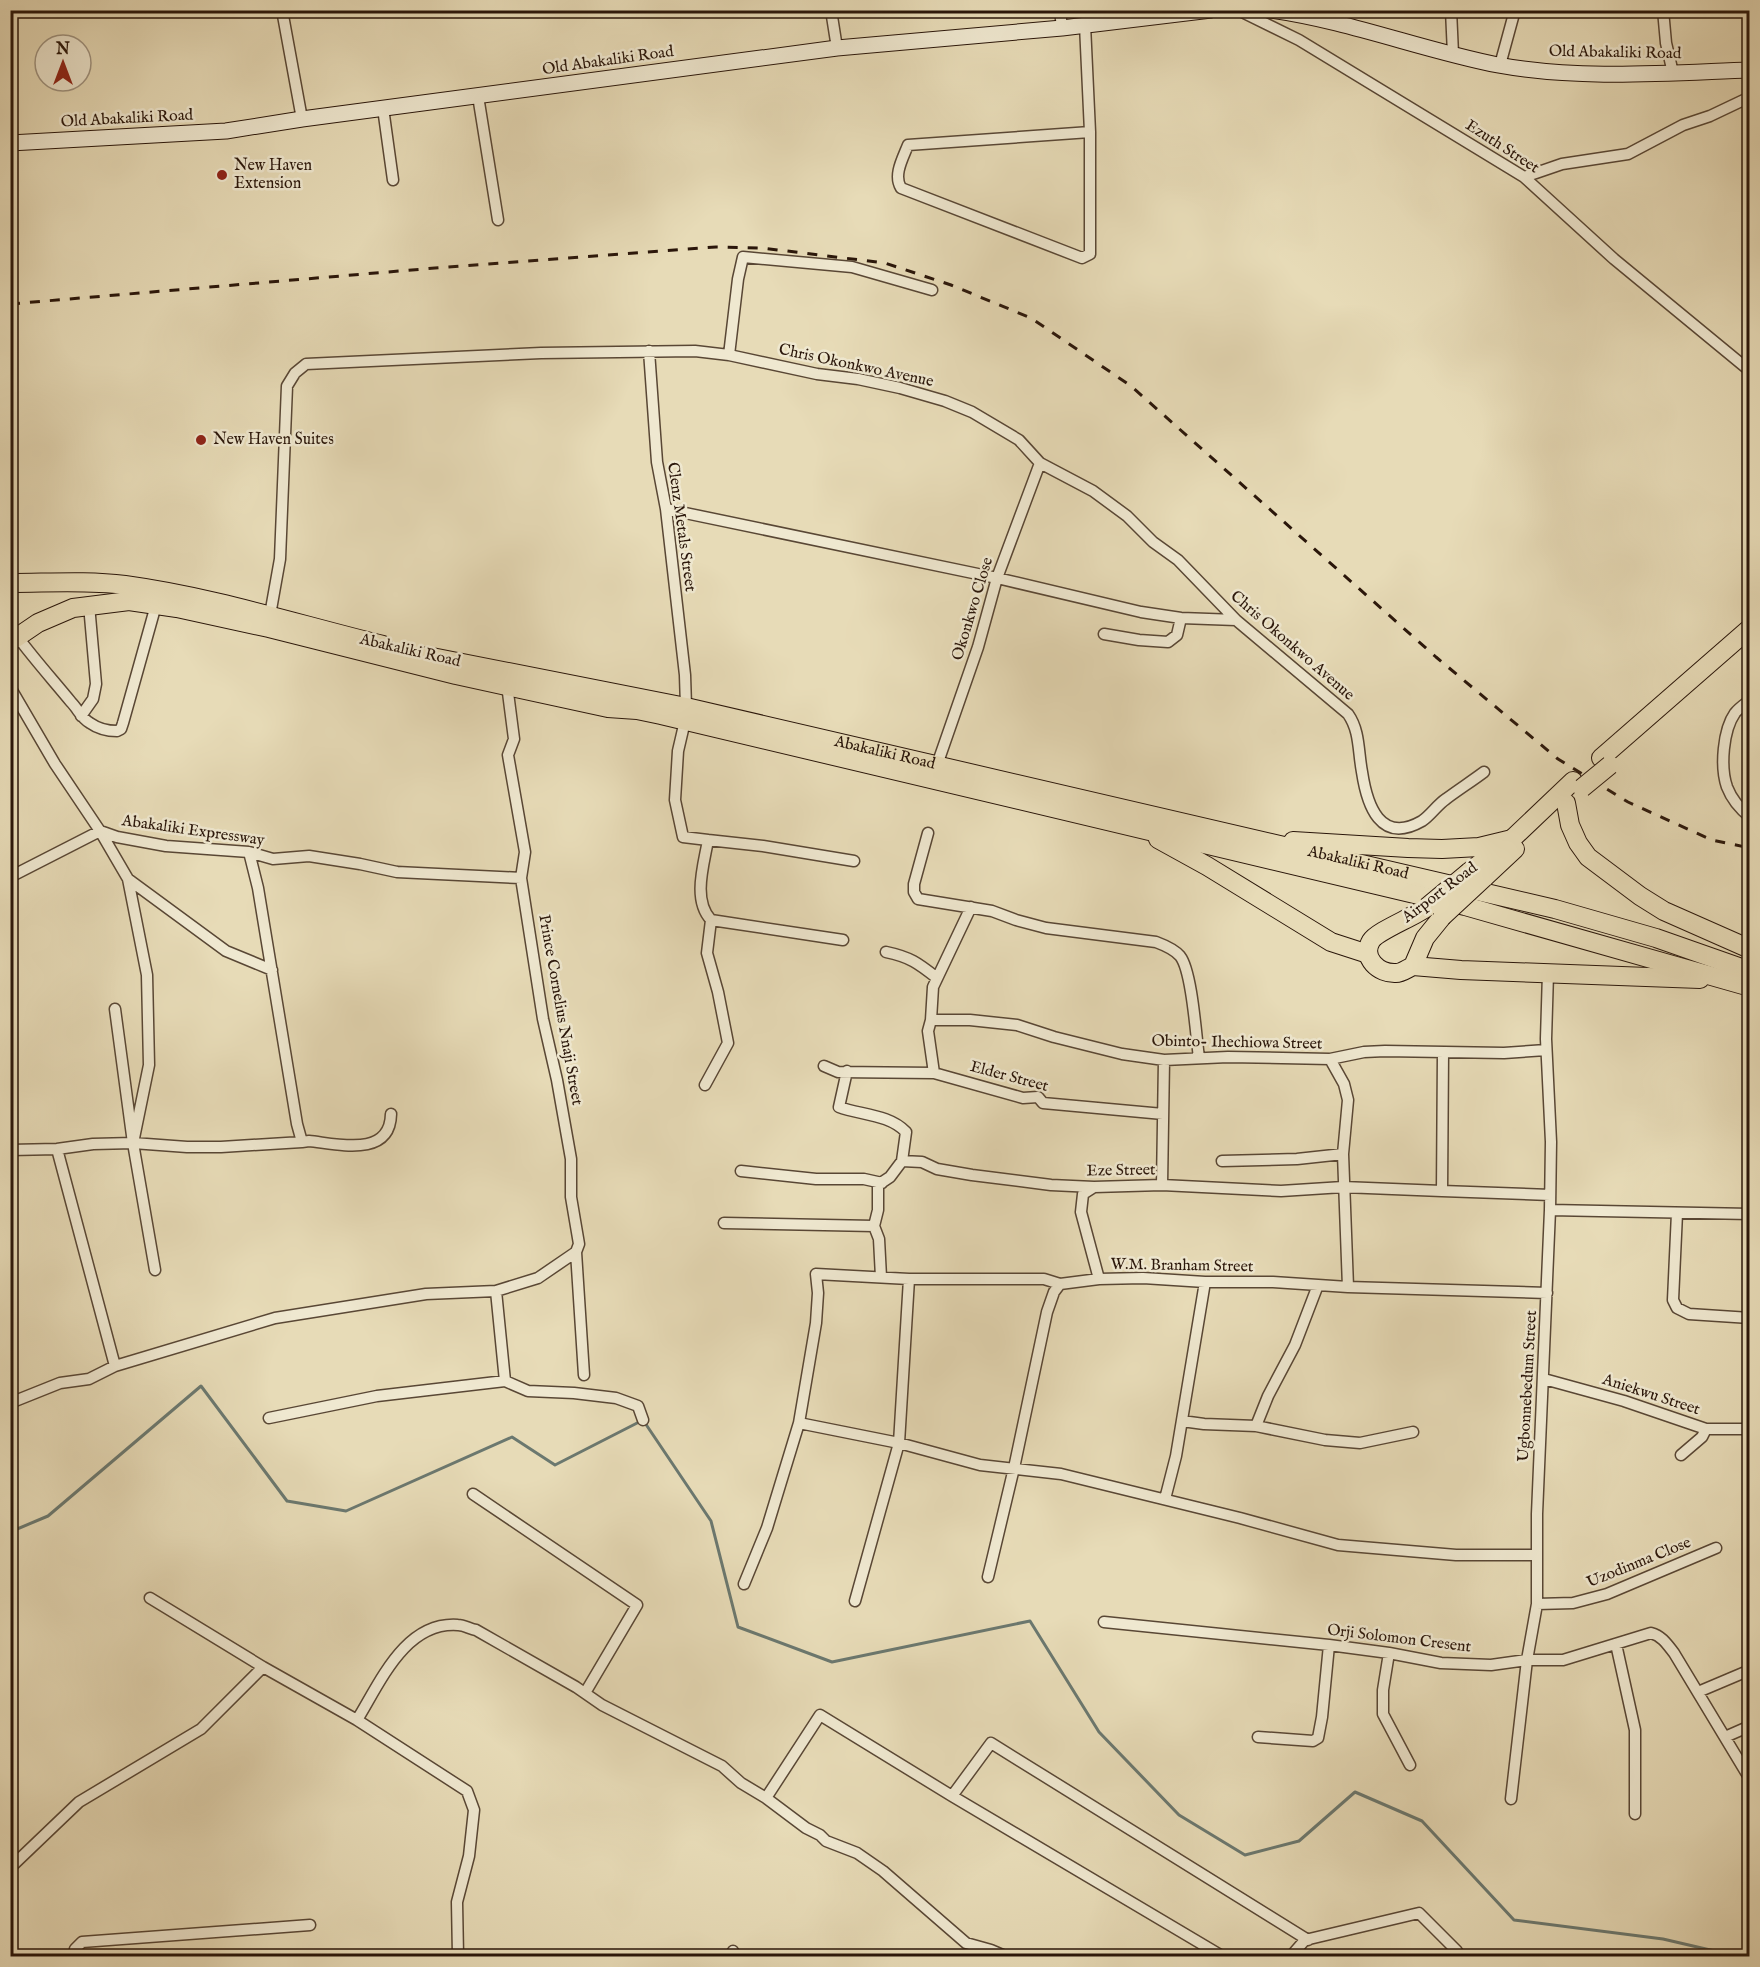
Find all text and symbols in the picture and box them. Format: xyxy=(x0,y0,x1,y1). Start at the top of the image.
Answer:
north arrow xyxy=(33,33,93,93)
text: N xyxy=(55,40,70,60)
street label: Old Abakaliki Road xyxy=(541,42,675,80)
street label: Old Abakaliki Road xyxy=(1549,42,1682,64)
street label: Old Abakaliki Road xyxy=(60,106,194,132)
street label: Ezuth Street xyxy=(1461,116,1543,179)
place label: New Haven Extension xyxy=(234,156,313,194)
marker: New Haven Extension xyxy=(215,168,229,182)
street label: Chris Okonkwo Avenue xyxy=(777,340,935,392)
place label: New Haven Suites xyxy=(213,430,334,450)
marker: New Haven Suites xyxy=(194,433,208,447)
street label: Clenz Metals Street xyxy=(662,461,700,593)
street label: Okonkwo Close xyxy=(948,555,998,663)
street label: Chris Okonkwo Avenue xyxy=(1226,587,1358,705)
street label: Abakaliki Road xyxy=(357,629,463,672)
street label: Abakaliki Road xyxy=(831,732,938,775)
street label: Abakaliki Expressway xyxy=(119,811,266,851)
street label: Abakaliki Road xyxy=(1305,842,1411,885)
street label: Airport Road xyxy=(1398,858,1482,928)
street label: Prince Cornelius Nnaji Street xyxy=(533,913,587,1108)
street label: Obinto- Ihechiowa Street xyxy=(1151,1032,1323,1054)
street label: Elder Street xyxy=(968,1057,1051,1097)
street label: Eze Street xyxy=(1086,1160,1156,1182)
street label: W.M. Branham Street xyxy=(1110,1255,1254,1277)
street label: Ugbonnebedum Street xyxy=(1514,1309,1542,1462)
street label: Aniekwu Street xyxy=(1599,1370,1703,1420)
street label: Uzodinma Close xyxy=(1584,1533,1694,1593)
street label: Orji Solomon Cresent xyxy=(1326,1620,1473,1658)

